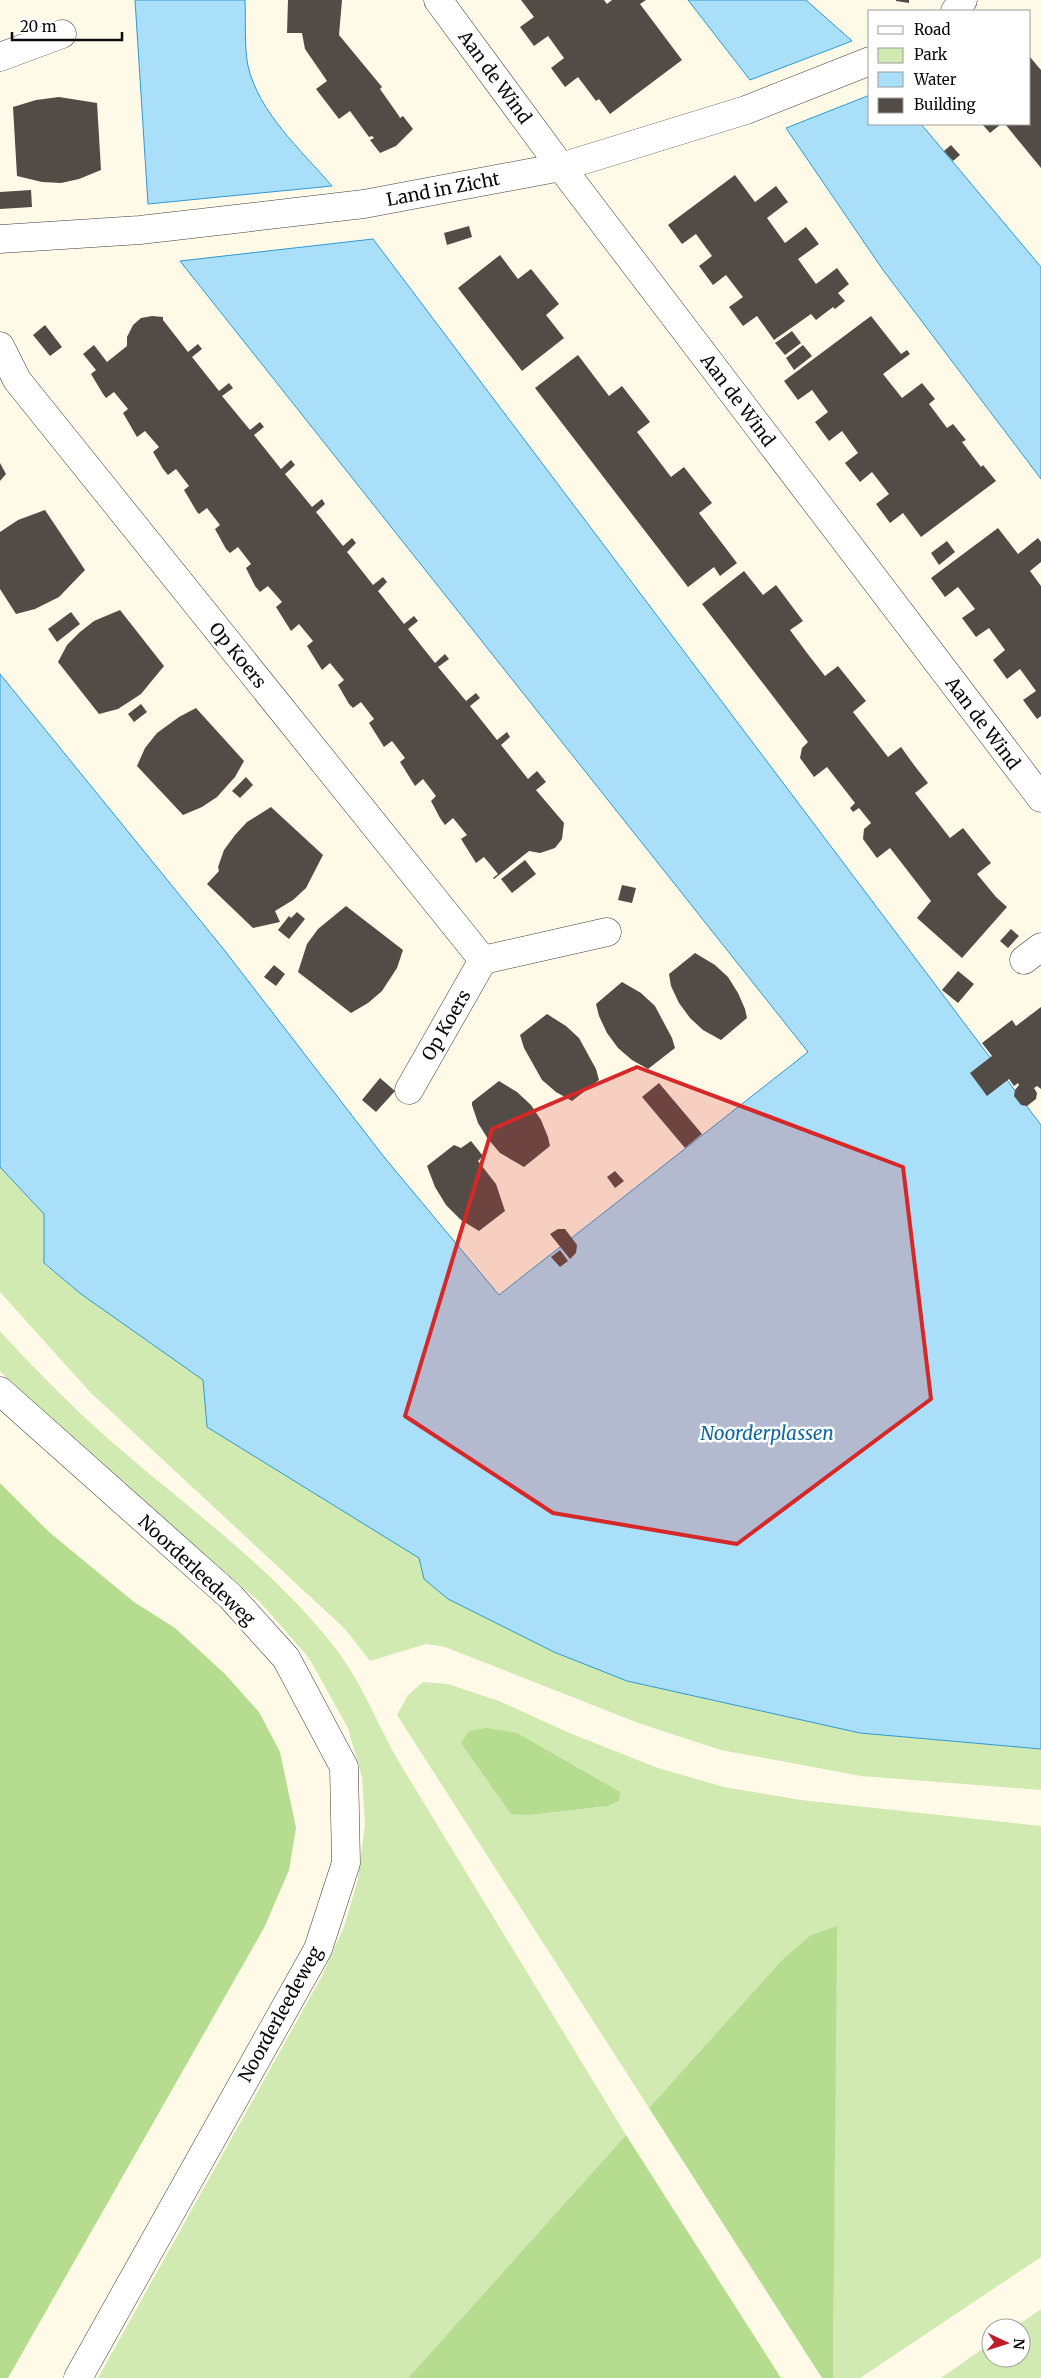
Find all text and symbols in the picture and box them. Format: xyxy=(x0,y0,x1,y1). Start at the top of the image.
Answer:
scale bar xyxy=(12,10,122,42)
legend xyxy=(868,10,1031,125)
text: 20 m xyxy=(20,17,57,36)
text: Road xyxy=(914,20,950,39)
street label: Aan de Wind xyxy=(453,25,537,128)
text: Park xyxy=(914,45,948,64)
text: Water xyxy=(913,70,957,89)
text: Building xyxy=(914,95,976,114)
street label: Land in Zicht xyxy=(384,167,502,211)
street label: Aan de Wind xyxy=(695,348,780,451)
street label: Op Koers xyxy=(204,617,272,693)
street label: Aan de Wind xyxy=(940,671,1025,774)
street label: Op Koers xyxy=(416,985,476,1065)
water label: Noorderplassen xyxy=(700,1421,834,1445)
street label: Noorderleedeweg xyxy=(134,1510,260,1630)
street label: Noorderleedeweg xyxy=(233,1942,327,2086)
north arrow xyxy=(981,2318,1031,2368)
text: N xyxy=(1010,2338,1028,2350)

